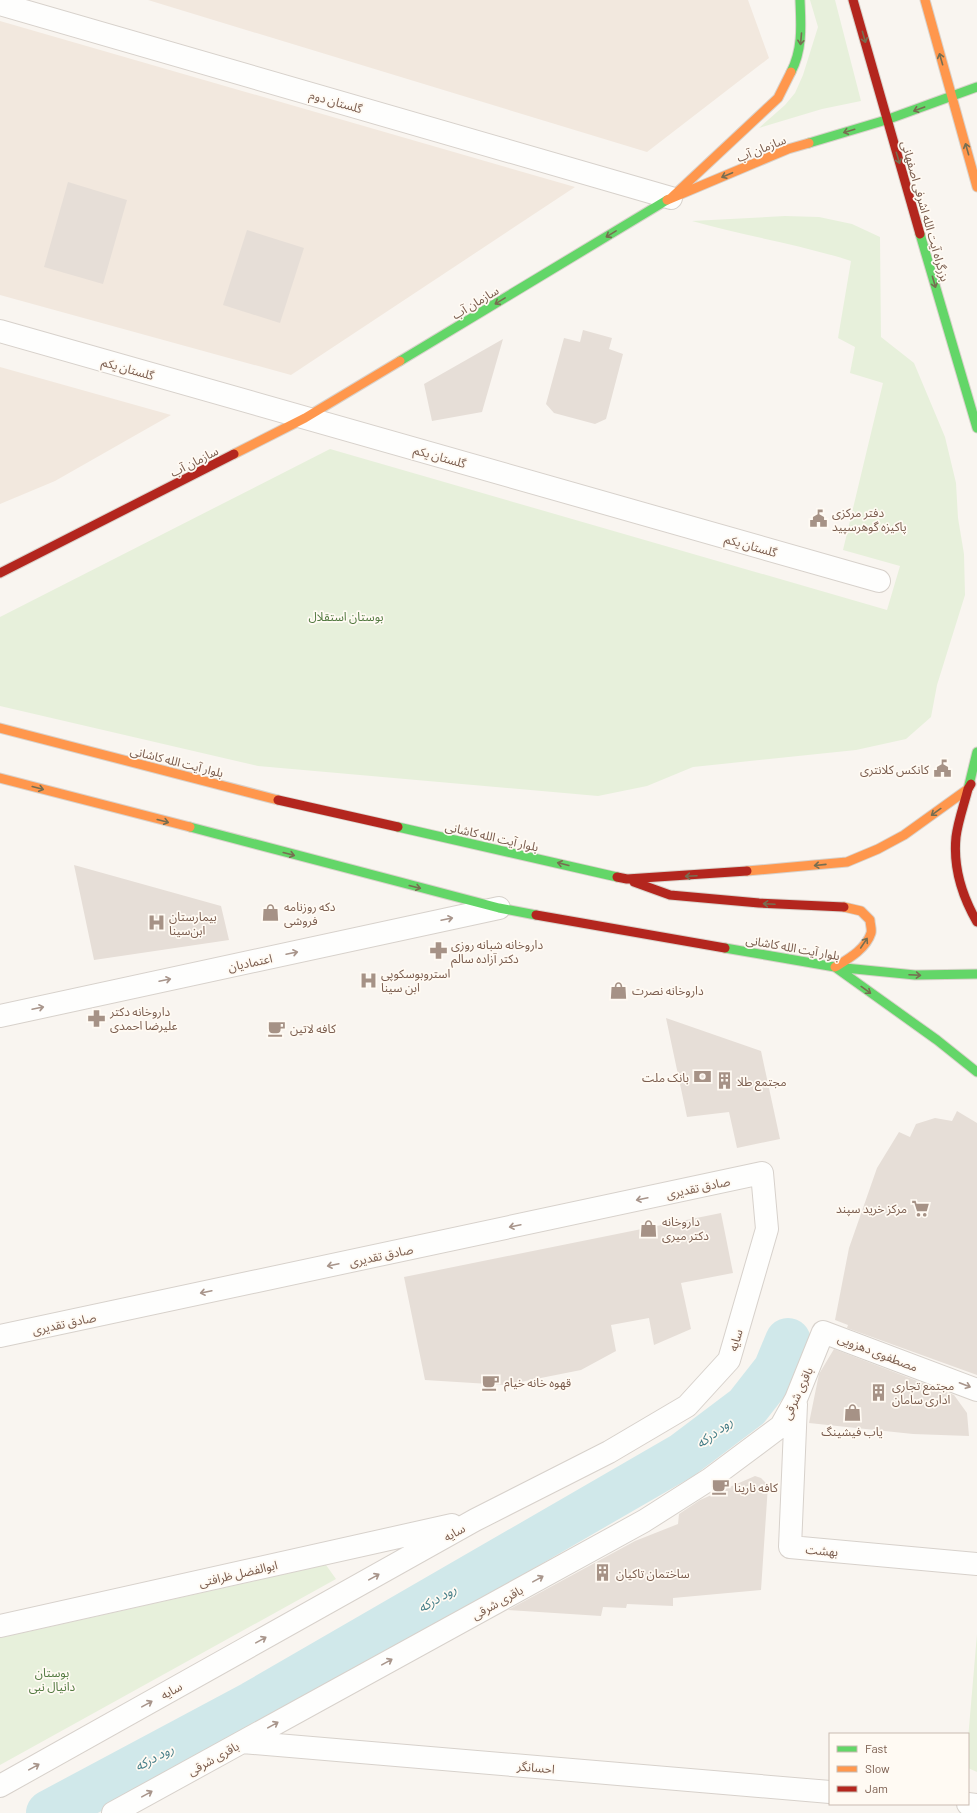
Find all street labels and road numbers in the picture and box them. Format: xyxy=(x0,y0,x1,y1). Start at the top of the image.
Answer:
street label: گلستان دوم xyxy=(307,87,365,118)
street label: سازمان آب xyxy=(734,132,788,165)
street label: بزرگراه آیت الله اشرفی اصفهانی xyxy=(898,139,953,283)
street label: سازمان آب xyxy=(449,283,502,322)
street label: گلستان یکم xyxy=(99,354,157,385)
street label: گلستان یکم xyxy=(411,442,469,473)
street label: سازمان آب xyxy=(168,443,221,480)
street label: گلستان یکم xyxy=(722,531,780,562)
street label: بلوار آیت الله کاشانی xyxy=(129,743,225,780)
street label: بلوار آیت الله کاشانی xyxy=(444,818,540,855)
street label: بلوار آیت الله کاشانی xyxy=(745,932,841,963)
street label: اعتمادیان xyxy=(227,950,274,975)
street label: صادق تقدیری xyxy=(665,1173,732,1202)
street label: صادق تقدیری xyxy=(348,1241,415,1270)
street label: صادق تقدیری xyxy=(31,1309,98,1338)
street label: سایه xyxy=(725,1327,746,1353)
street label: مصطفوی دهزویی xyxy=(836,1330,920,1375)
street label: باقری شرقی xyxy=(779,1365,816,1422)
street label: سایه xyxy=(441,1520,468,1544)
street label: بهشت xyxy=(805,1542,839,1559)
street label: ابوالفضل ظرافتی xyxy=(197,1557,279,1590)
street label: باقری شرقی xyxy=(469,1582,526,1623)
street label: سایه xyxy=(158,1678,185,1702)
street label: باقری شرقی xyxy=(185,1738,242,1779)
street label: احسانگر xyxy=(516,1758,556,1777)

